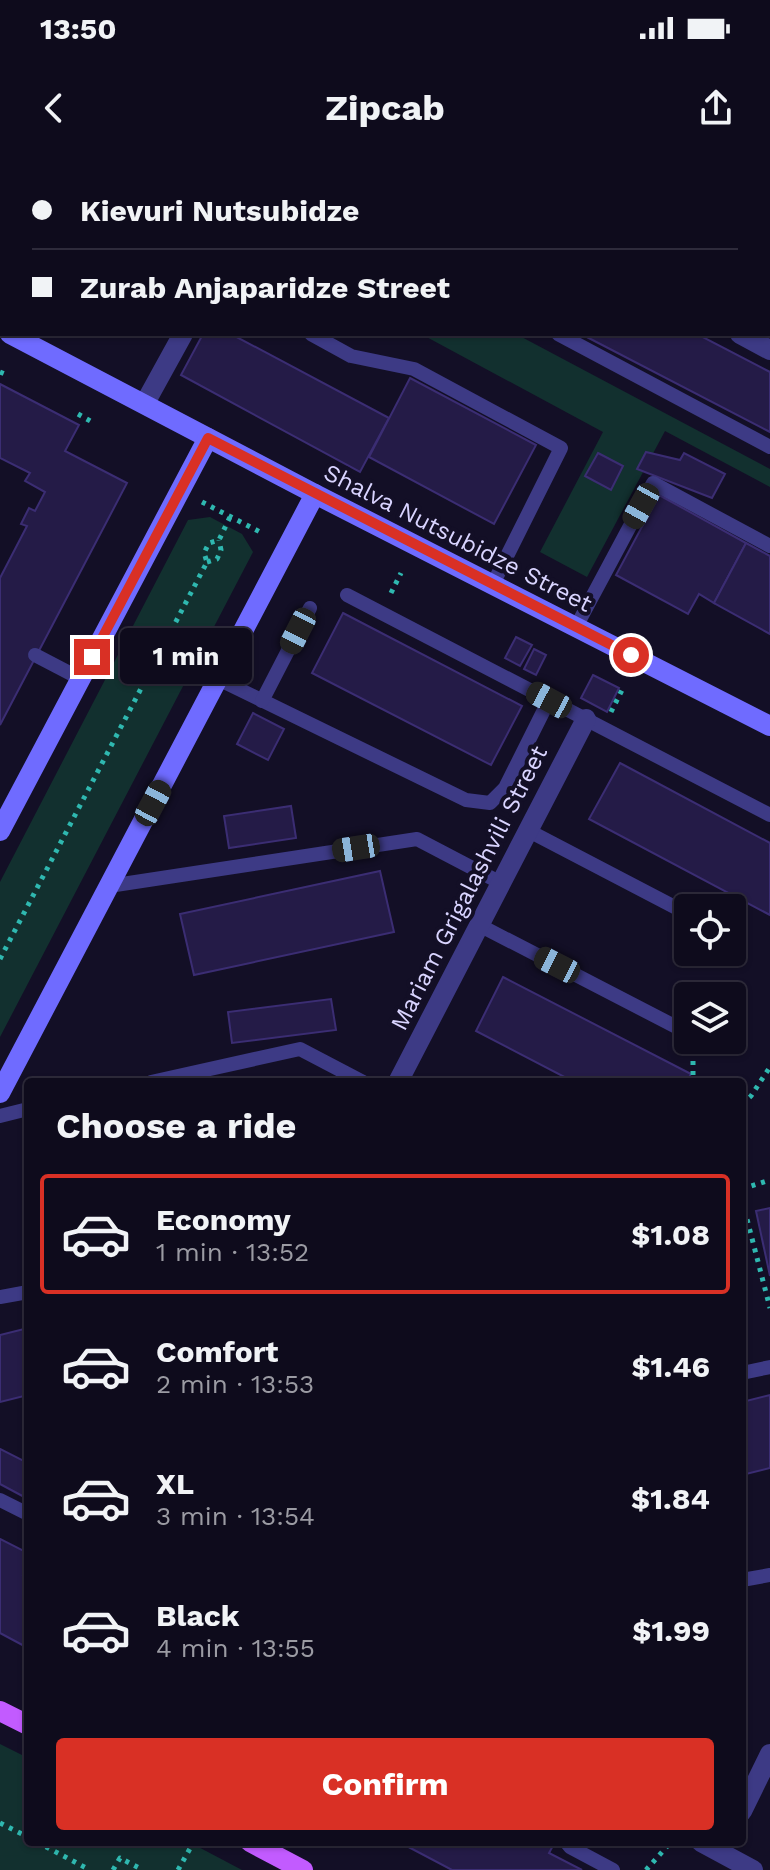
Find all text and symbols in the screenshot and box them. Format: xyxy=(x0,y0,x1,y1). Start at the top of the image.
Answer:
text: 13:50 xyxy=(40,11,117,46)
icon: back xyxy=(32,86,76,130)
icon: share xyxy=(694,86,738,130)
text: Zipcab xyxy=(325,87,445,129)
text: Kievuri Nutsubidze xyxy=(80,193,360,228)
text: Zurab Anjaparidze Street xyxy=(80,270,450,305)
street label: Shalva Nutsubidze Street xyxy=(319,458,597,618)
car xyxy=(619,479,663,533)
car xyxy=(276,604,320,658)
callout: 1 min xyxy=(120,629,252,685)
route start xyxy=(613,637,649,673)
route end xyxy=(74,639,110,675)
text: 1 min xyxy=(153,641,219,671)
car xyxy=(522,678,576,722)
street label: Mariam Grigalashvili Street xyxy=(385,741,553,1035)
car xyxy=(131,776,175,830)
car xyxy=(330,832,382,864)
map controls xyxy=(674,894,746,1054)
button: locate xyxy=(674,894,746,966)
car xyxy=(530,943,584,987)
button: layers xyxy=(674,982,746,1054)
text: Choose a ride xyxy=(56,1105,296,1147)
icon: car xyxy=(60,1198,132,1270)
text: Economy xyxy=(156,1202,291,1237)
text: $1.08 xyxy=(631,1217,710,1252)
text: 1 min · 13:52 xyxy=(156,1237,309,1267)
icon: car xyxy=(60,1330,132,1402)
text: Comfort xyxy=(156,1334,278,1369)
text: $1.46 xyxy=(631,1349,710,1384)
text: 2 min · 13:53 xyxy=(156,1369,314,1399)
icon: car xyxy=(60,1462,132,1534)
text: XL xyxy=(156,1466,194,1501)
text: $1.84 xyxy=(631,1481,710,1516)
text: 3 min · 13:54 xyxy=(156,1501,315,1531)
icon: car xyxy=(60,1594,132,1666)
text: Black xyxy=(156,1598,240,1633)
text: $1.99 xyxy=(632,1613,710,1648)
text: 4 min · 13:55 xyxy=(156,1633,315,1663)
button: Confirm xyxy=(56,1738,714,1830)

